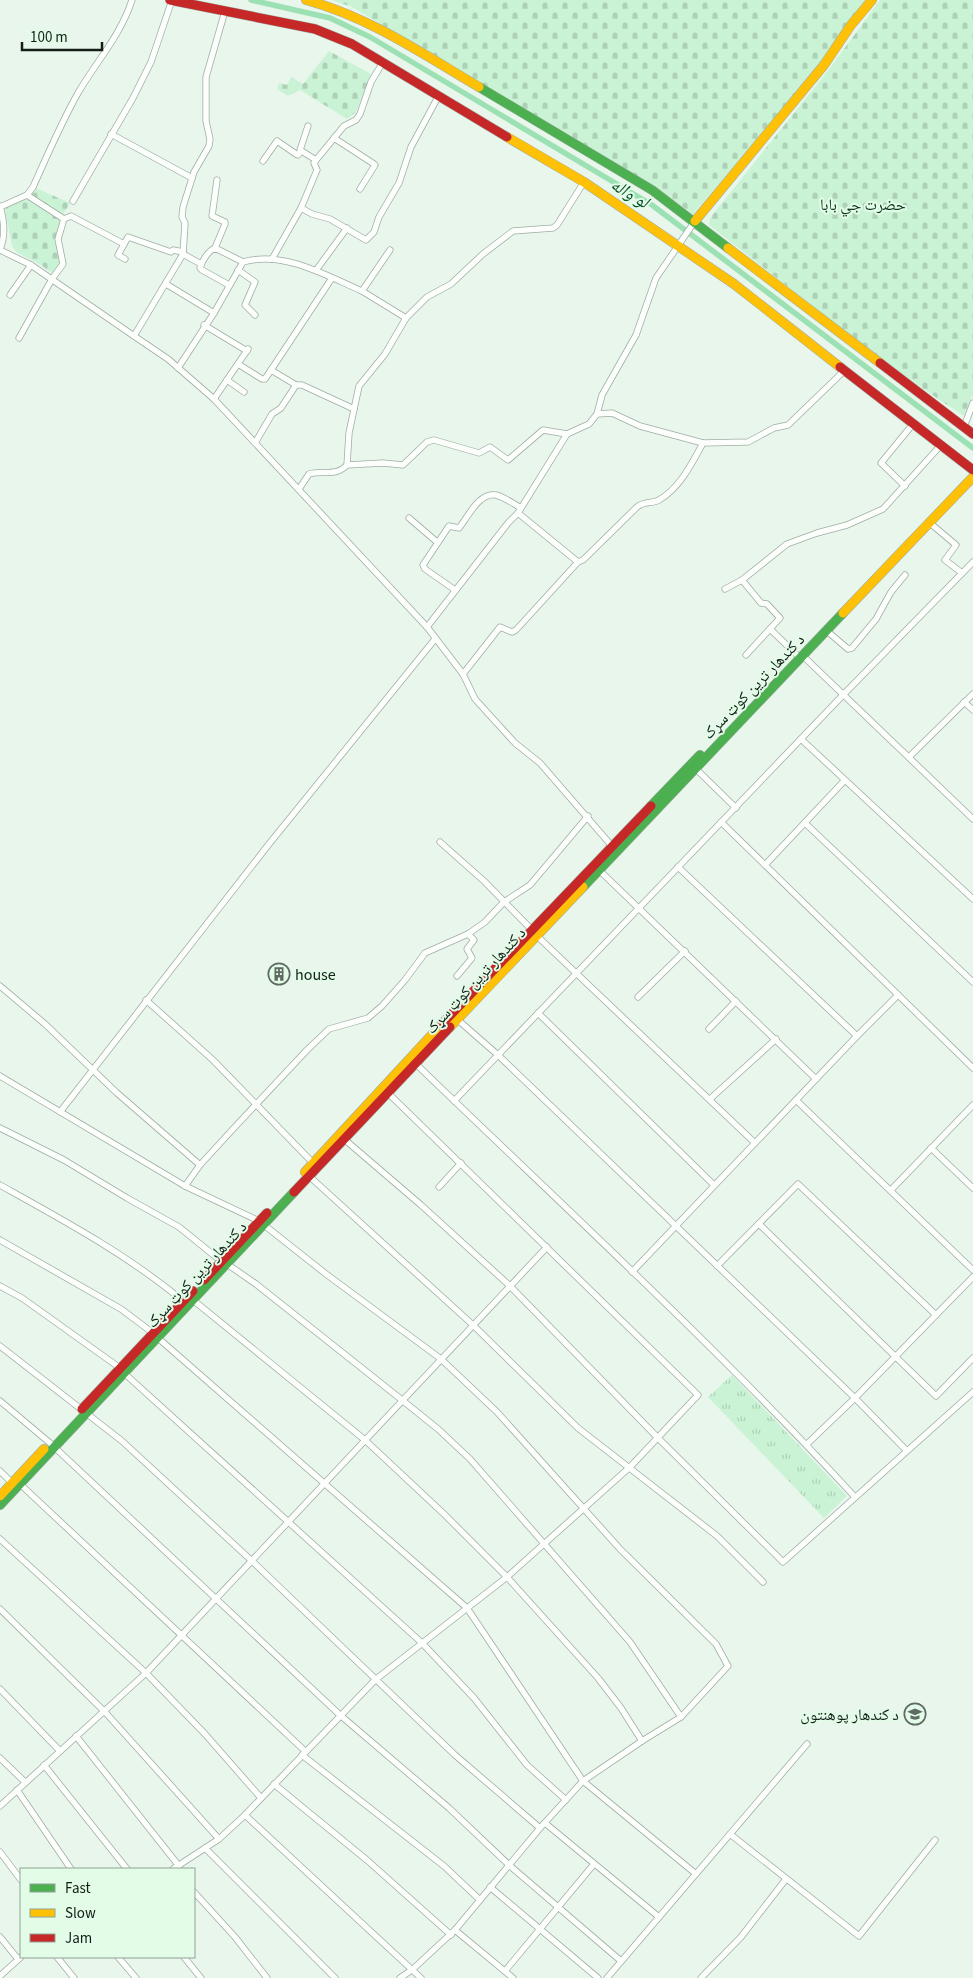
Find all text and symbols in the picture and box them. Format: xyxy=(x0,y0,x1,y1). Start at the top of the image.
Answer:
scale bar xyxy=(22,20,102,52)
text: 100 m xyxy=(30,27,68,48)
water label: لو واله xyxy=(606,172,655,216)
park label: حضرت جي بابا xyxy=(820,194,906,217)
street label: د کندهار ترين کوټ سړک xyxy=(698,629,810,744)
street label: د کندهار ترين کوټ سړک xyxy=(420,923,531,1039)
building icon: house xyxy=(267,962,291,986)
place label: house xyxy=(295,964,336,986)
street label: د کندهار ترين کوټ سړک xyxy=(141,1217,252,1333)
school or university icon: د کندهار پوهنتون xyxy=(903,1702,927,1726)
place label: د کندهار پوهنتون xyxy=(800,1704,899,1726)
legend xyxy=(20,1868,195,1958)
text: Fast xyxy=(65,1878,91,1899)
text: Slow xyxy=(65,1903,96,1924)
text: Jam xyxy=(65,1928,92,1949)

